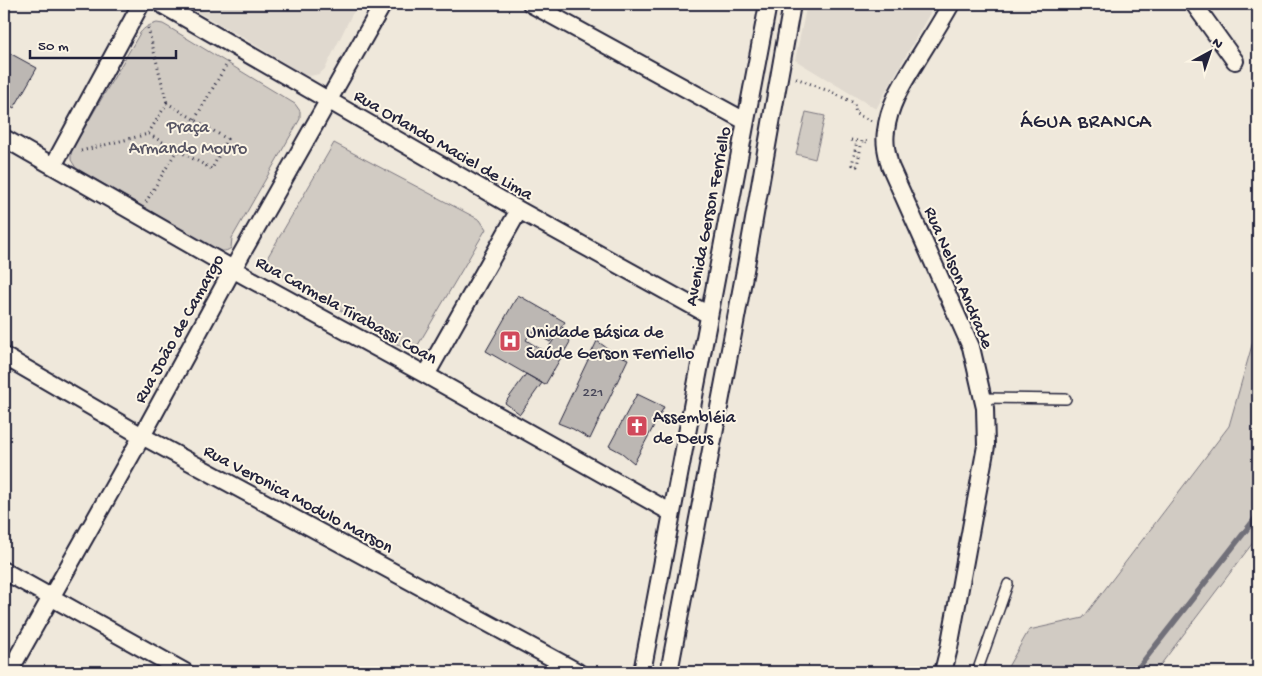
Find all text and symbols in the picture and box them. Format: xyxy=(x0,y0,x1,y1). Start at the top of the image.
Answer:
scale bar xyxy=(30,28,176,60)
north arrow xyxy=(1184,28,1234,78)
text: N xyxy=(1208,35,1226,53)
text: 50 m xyxy=(38,38,69,56)
street label: Rua Orlando Maciel de Lima xyxy=(349,86,537,207)
district label: ÁGUA BRANCA xyxy=(1020,110,1152,135)
park label: Praça Armando Mouro xyxy=(129,118,247,160)
street label: Avenida Gerson Ferriello xyxy=(682,125,737,308)
street label: Rua Nelson Andrade xyxy=(918,204,997,353)
street label: Rua João de Camargo xyxy=(130,251,230,407)
street label: Rua Carmela Tirabassi Coan xyxy=(251,252,441,370)
place label: Unidade Básica de Saúde Gerson Ferriello xyxy=(526,323,694,365)
hospital icon: Unidade Básica de Saúde Gerson Ferriello xyxy=(498,329,522,353)
house number: 221 xyxy=(583,384,603,402)
place label: Assembléia de Deus xyxy=(653,408,737,450)
church icon: Assembléia de Deus xyxy=(625,414,649,438)
street label: Rua Veronica Modulo Marson xyxy=(199,441,397,559)

